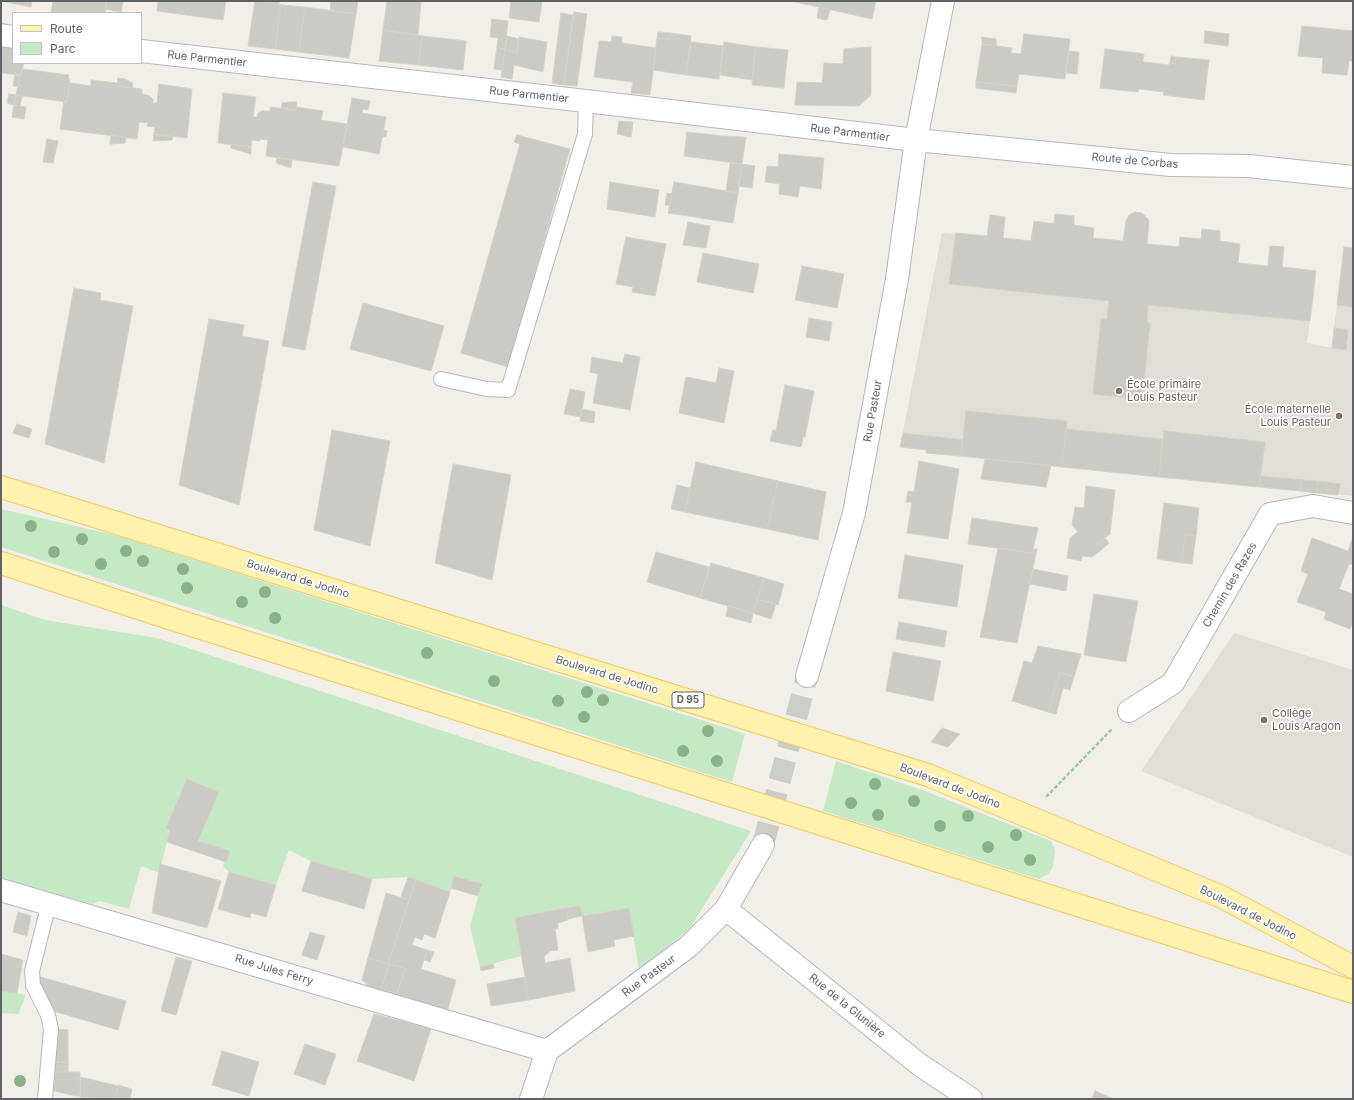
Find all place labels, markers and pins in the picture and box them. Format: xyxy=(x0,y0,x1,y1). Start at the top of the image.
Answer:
place label: École primaire Louis Pasteur xyxy=(1127,378,1201,404)
marker: École primaire Louis Pasteur xyxy=(1114,386,1124,396)
place label: École maternelle Louis Pasteur xyxy=(1245,403,1331,429)
marker: École maternelle Louis Pasteur xyxy=(1334,411,1344,421)
place label: Collège Louis Aragon xyxy=(1272,707,1341,733)
marker: Collège Louis Aragon xyxy=(1259,715,1269,725)

